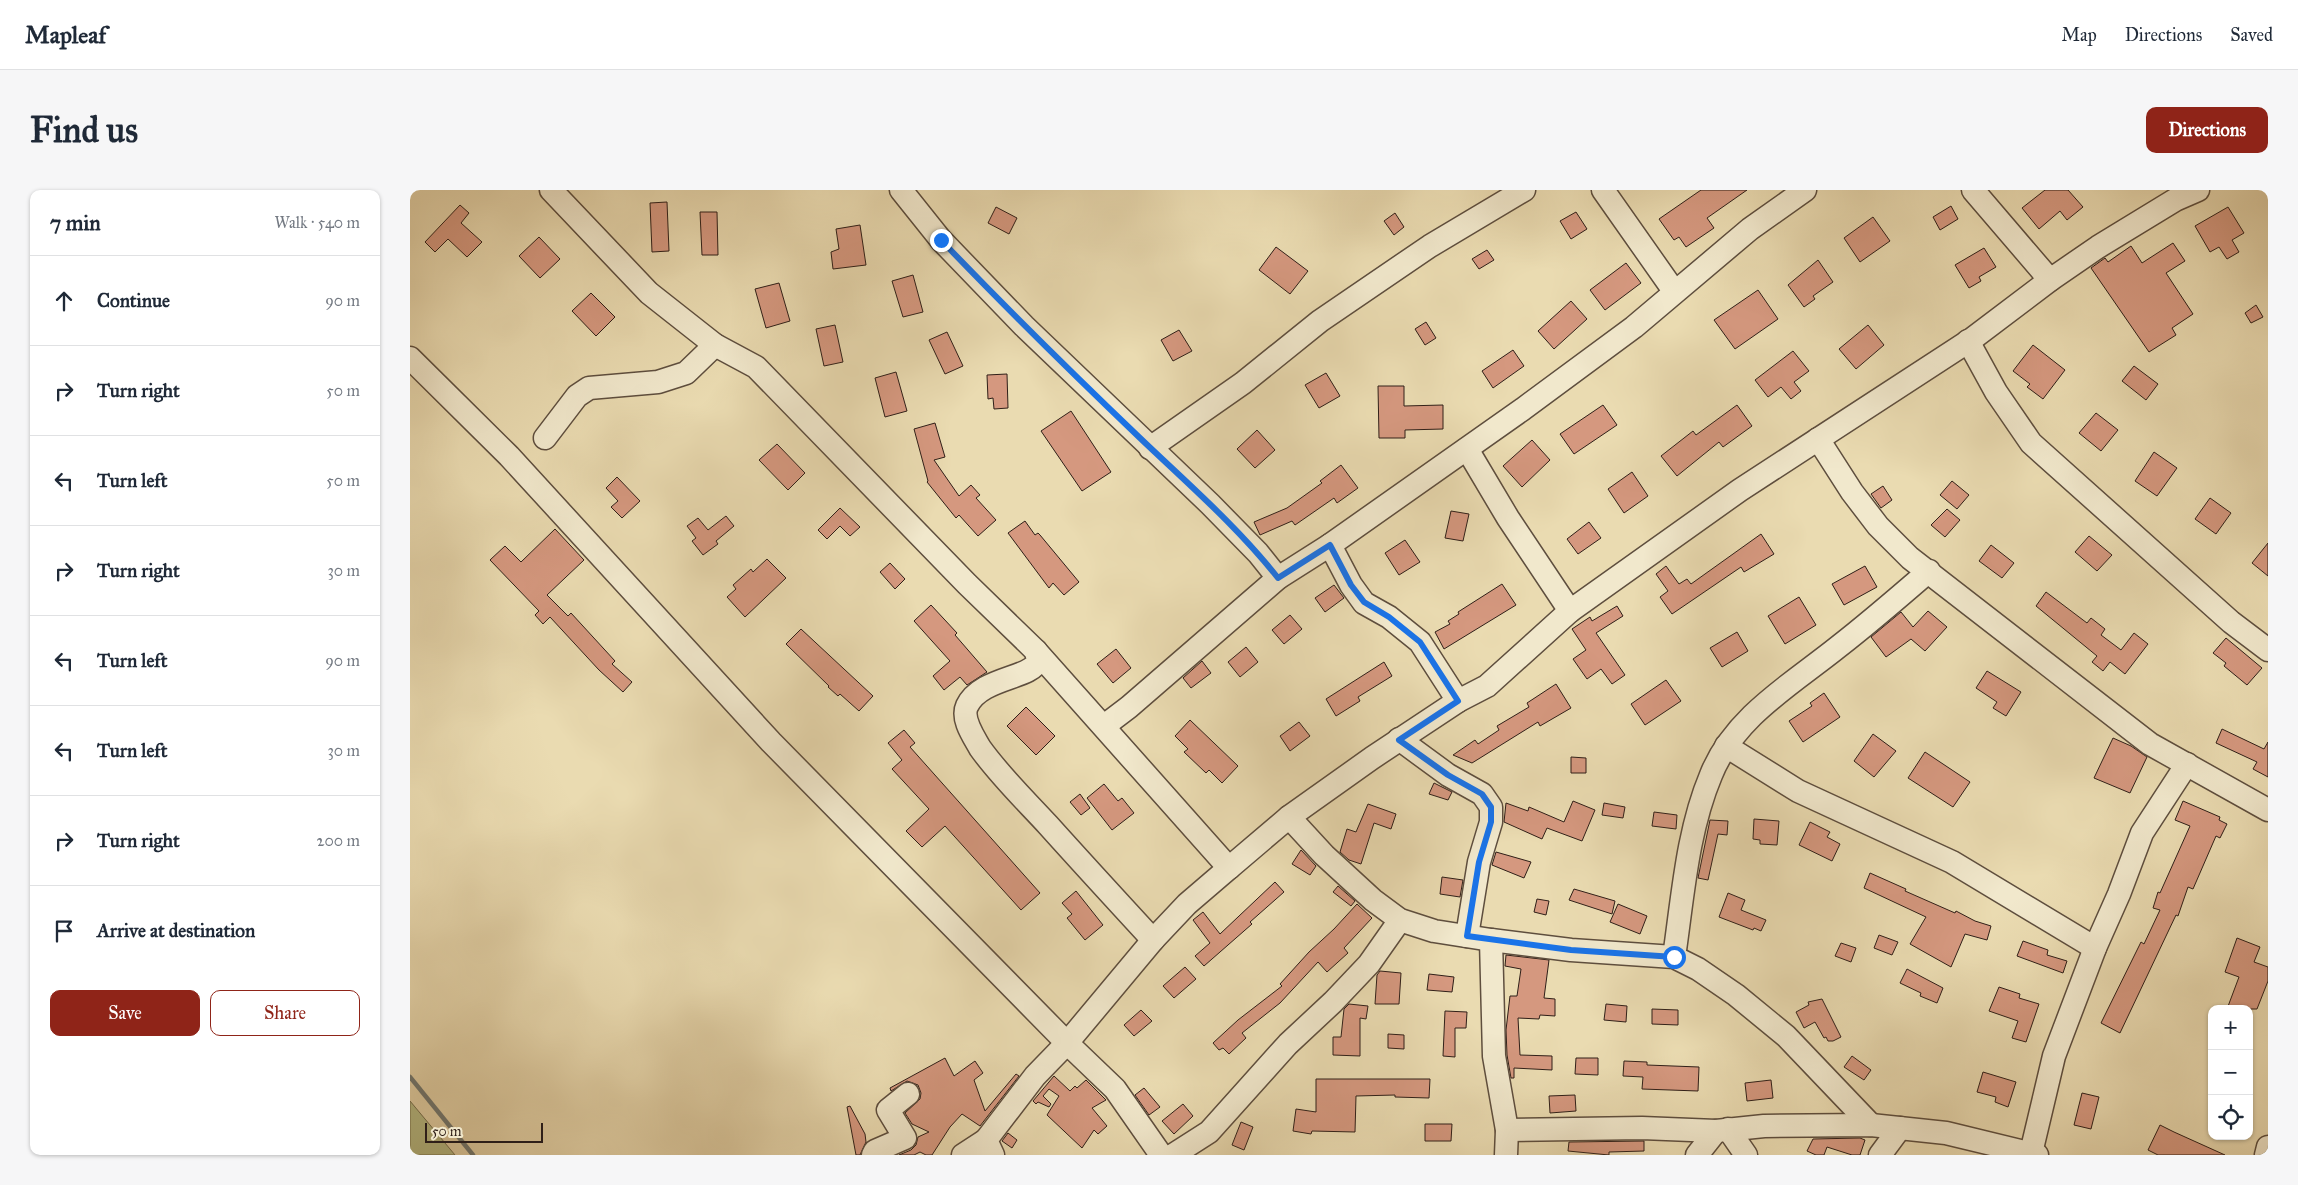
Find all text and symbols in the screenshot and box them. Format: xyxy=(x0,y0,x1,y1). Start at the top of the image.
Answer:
text: Mapleaf xyxy=(25,20,106,50)
text: Map xyxy=(2061,24,2097,46)
text: Directions xyxy=(2125,24,2202,46)
text: Saved xyxy=(2230,24,2273,46)
button: Directions xyxy=(2146,107,2268,153)
text: Find us xyxy=(30,109,138,152)
text: 7 min xyxy=(50,210,101,236)
text: Walk · 540 m xyxy=(275,213,360,232)
route end xyxy=(930,229,953,252)
icon: ahead xyxy=(50,287,78,315)
text: Continue xyxy=(97,289,170,312)
text: 90 m xyxy=(325,291,360,310)
icon: right xyxy=(50,377,78,405)
text: Turn right xyxy=(97,379,180,402)
text: 50 m xyxy=(326,381,360,400)
icon: left xyxy=(50,467,78,495)
text: Turn left xyxy=(97,469,167,492)
text: 50 m xyxy=(326,471,360,490)
icon: right xyxy=(50,557,78,585)
text: Turn right xyxy=(97,559,180,582)
text: 30 m xyxy=(327,561,360,580)
icon: left xyxy=(50,647,78,675)
text: Turn left xyxy=(97,649,167,672)
text: 90 m xyxy=(325,651,360,670)
icon: left xyxy=(50,737,78,765)
text: Turn left xyxy=(97,739,167,762)
text: 30 m xyxy=(327,741,360,760)
icon: right xyxy=(50,827,78,855)
text: Turn right xyxy=(97,829,180,852)
text: 200 m xyxy=(317,831,360,850)
icon: arrive xyxy=(50,917,78,945)
text: Arrive at destination xyxy=(97,919,255,942)
route start xyxy=(1663,946,1686,969)
button: Save xyxy=(50,990,200,1036)
button: Share xyxy=(210,990,360,1036)
map controls xyxy=(2208,1005,2253,1140)
button: + xyxy=(2208,1005,2253,1050)
button: − xyxy=(2208,1050,2253,1095)
button: locate xyxy=(2208,1095,2253,1140)
scale bar xyxy=(425,1120,542,1143)
text: 50 m xyxy=(432,1123,461,1140)

